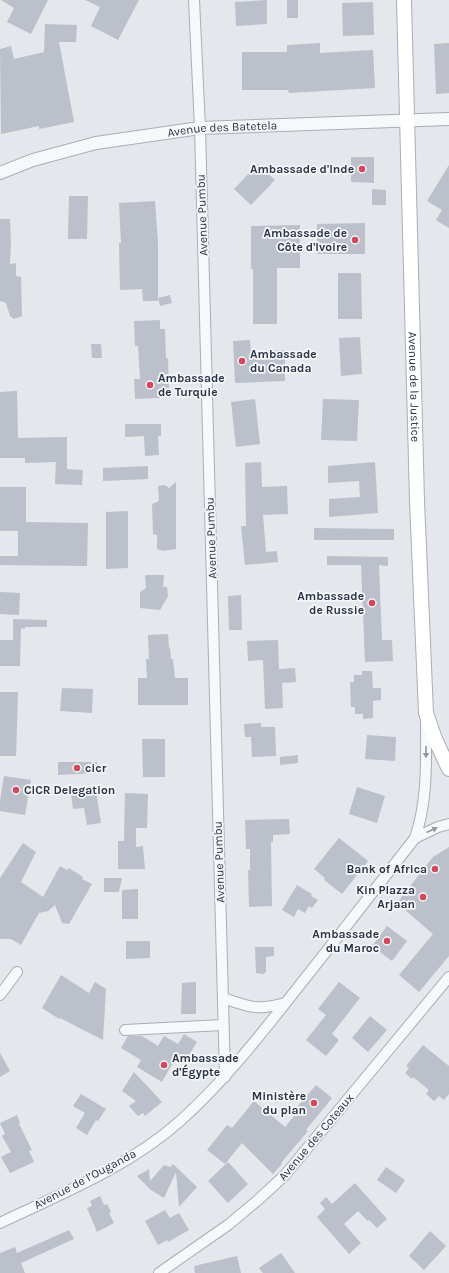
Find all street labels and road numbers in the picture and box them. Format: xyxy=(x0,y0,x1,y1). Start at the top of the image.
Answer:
street label: Avenue des Batetela xyxy=(166,118,278,140)
street label: Avenue Pumbu xyxy=(194,174,210,256)
street label: Avenue de la Justice xyxy=(406,332,422,442)
street label: Avenue Pumbu xyxy=(203,497,219,579)
street label: Avenue Pumbu xyxy=(211,821,227,903)
street label: Avenue des Coteaux xyxy=(275,1091,357,1183)
street label: Avenue de l’Ouganda xyxy=(32,1146,138,1212)

